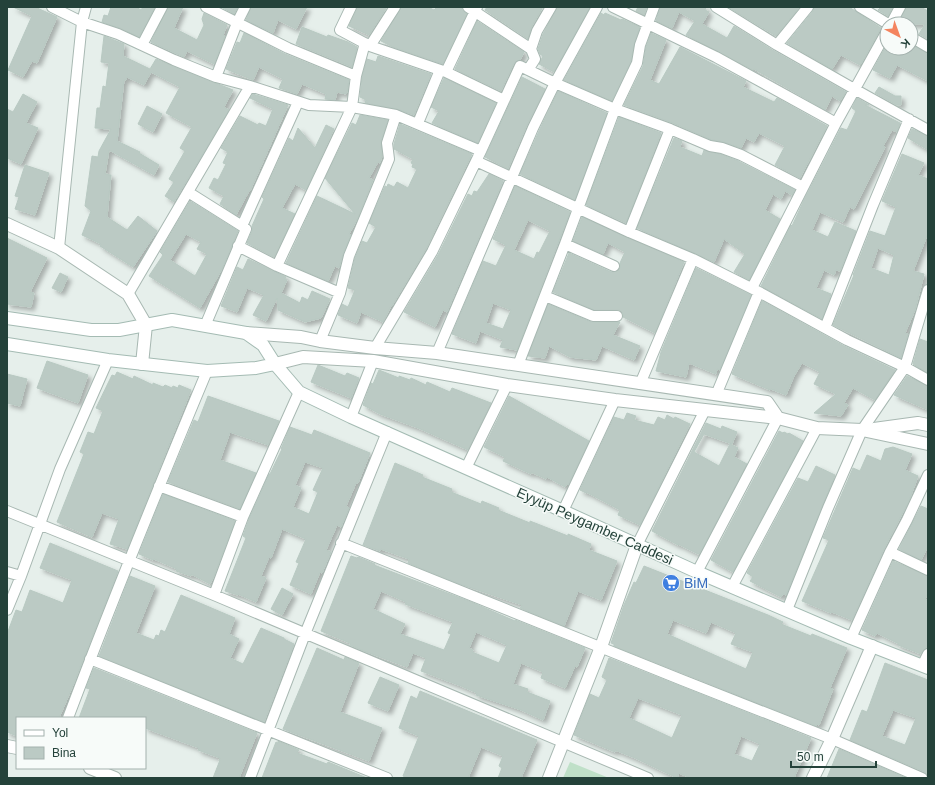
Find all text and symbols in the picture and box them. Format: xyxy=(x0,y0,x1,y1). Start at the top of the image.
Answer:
north arrow xyxy=(879,16,919,56)
text: K xyxy=(899,36,912,51)
street label: Eyyüp Peygamber Caddesi xyxy=(514,484,676,568)
supermarket icon: BiM xyxy=(661,573,681,593)
place label: BiM xyxy=(684,575,708,591)
legend xyxy=(16,717,146,769)
text: Yol xyxy=(52,726,68,740)
scale bar xyxy=(791,743,876,769)
text: Bina xyxy=(52,746,76,760)
text: 50 m xyxy=(797,750,824,764)

